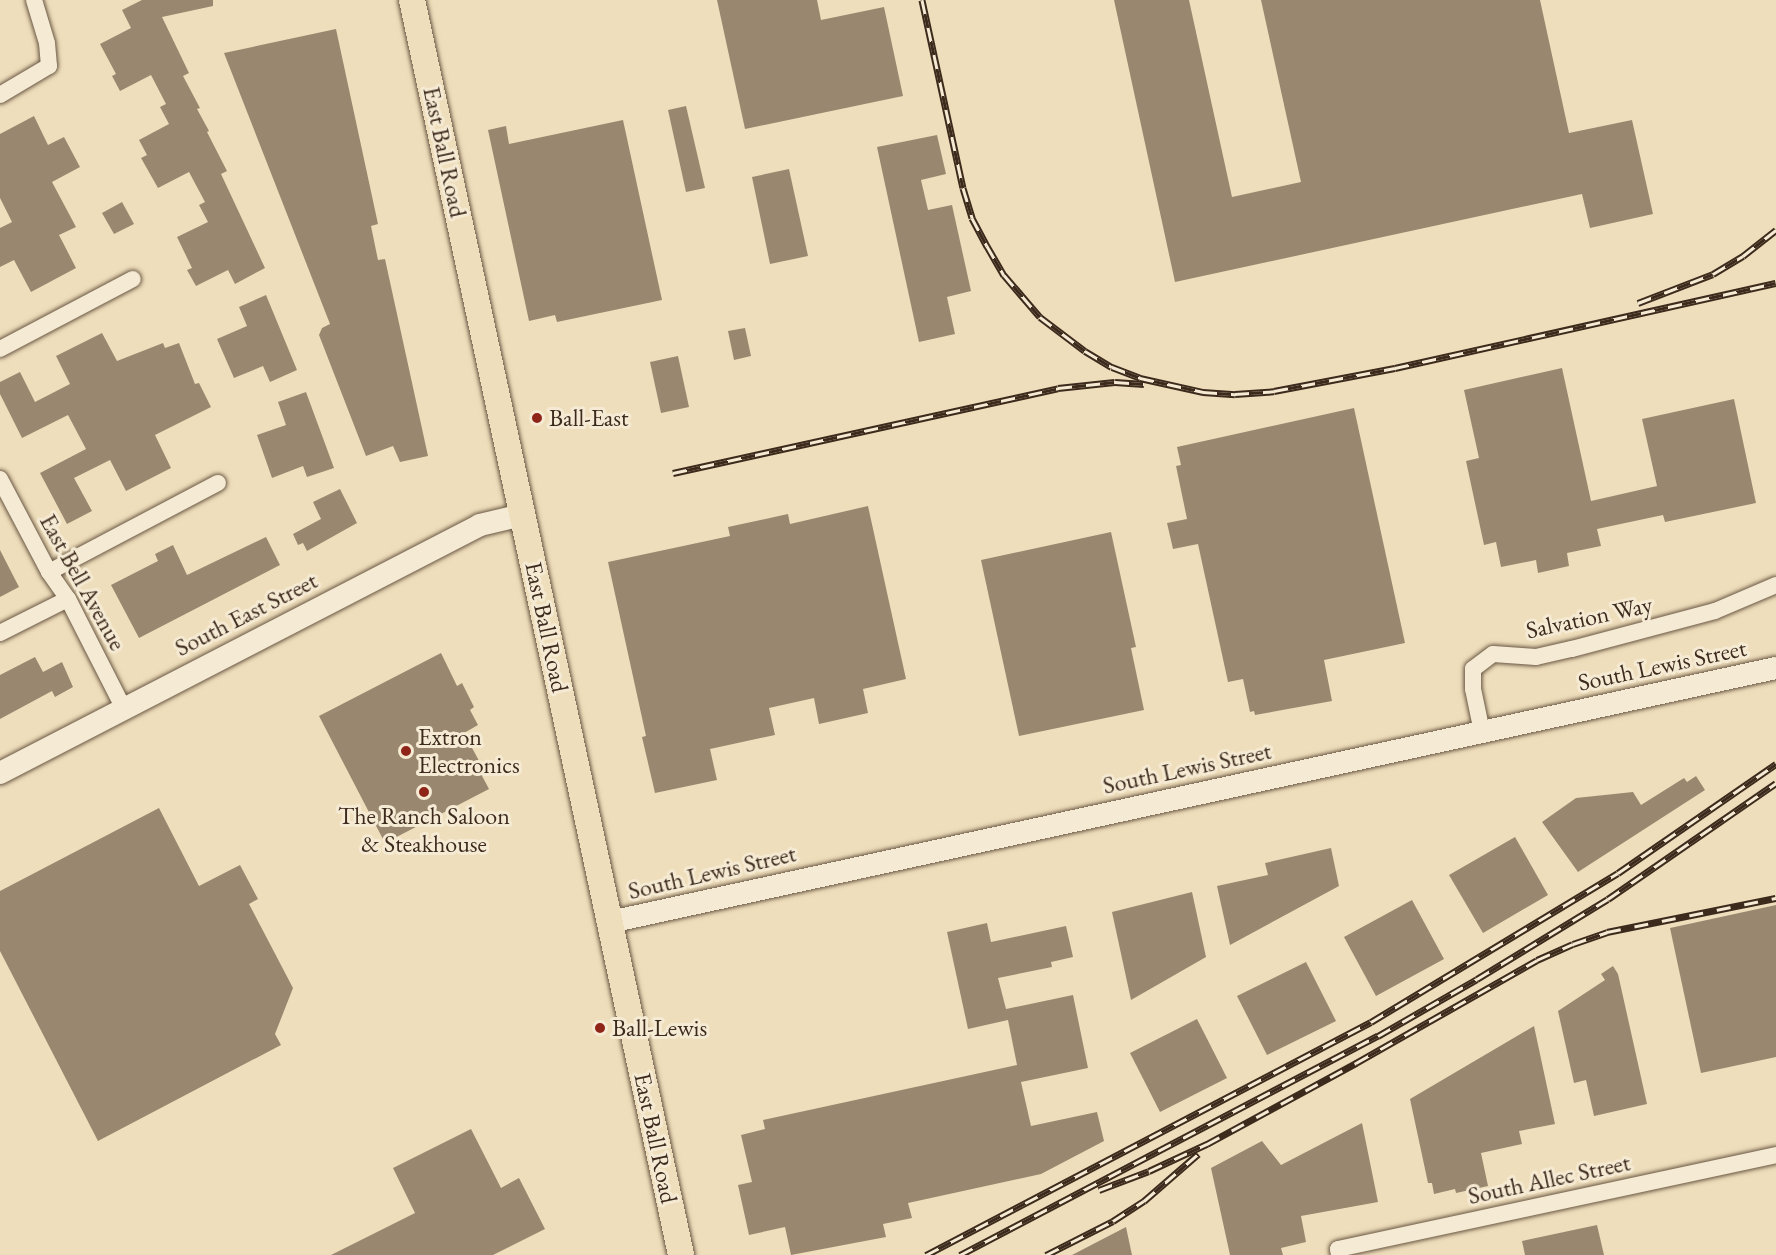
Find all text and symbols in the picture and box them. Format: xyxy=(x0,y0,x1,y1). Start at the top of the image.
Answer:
street label: East Ball Road xyxy=(417,84,473,220)
place label: Ball-East xyxy=(549,404,629,432)
marker: Ball-East xyxy=(530,411,544,425)
street label: East Bell Avenue xyxy=(34,509,132,655)
street label: East Ball Road xyxy=(519,559,575,695)
street label: South East Street xyxy=(170,566,322,662)
street label: Salvation Way xyxy=(1523,590,1655,644)
street label: South Lewis Street xyxy=(1575,633,1749,697)
place label: Extron Electronics xyxy=(418,723,520,779)
street label: South Lewis Street xyxy=(1100,736,1274,800)
marker: Extron Electronics xyxy=(399,744,413,758)
marker: The Ranch Saloon & Steakhouse xyxy=(417,785,431,799)
place label: The Ranch Saloon & Steakhouse xyxy=(338,802,510,858)
street label: South Lewis Street xyxy=(625,839,799,905)
place label: Ball-Lewis xyxy=(612,1014,707,1042)
marker: Ball-Lewis xyxy=(593,1021,607,1035)
street label: East Ball Road xyxy=(628,1070,684,1206)
street label: South Allec Street xyxy=(1465,1148,1633,1210)

